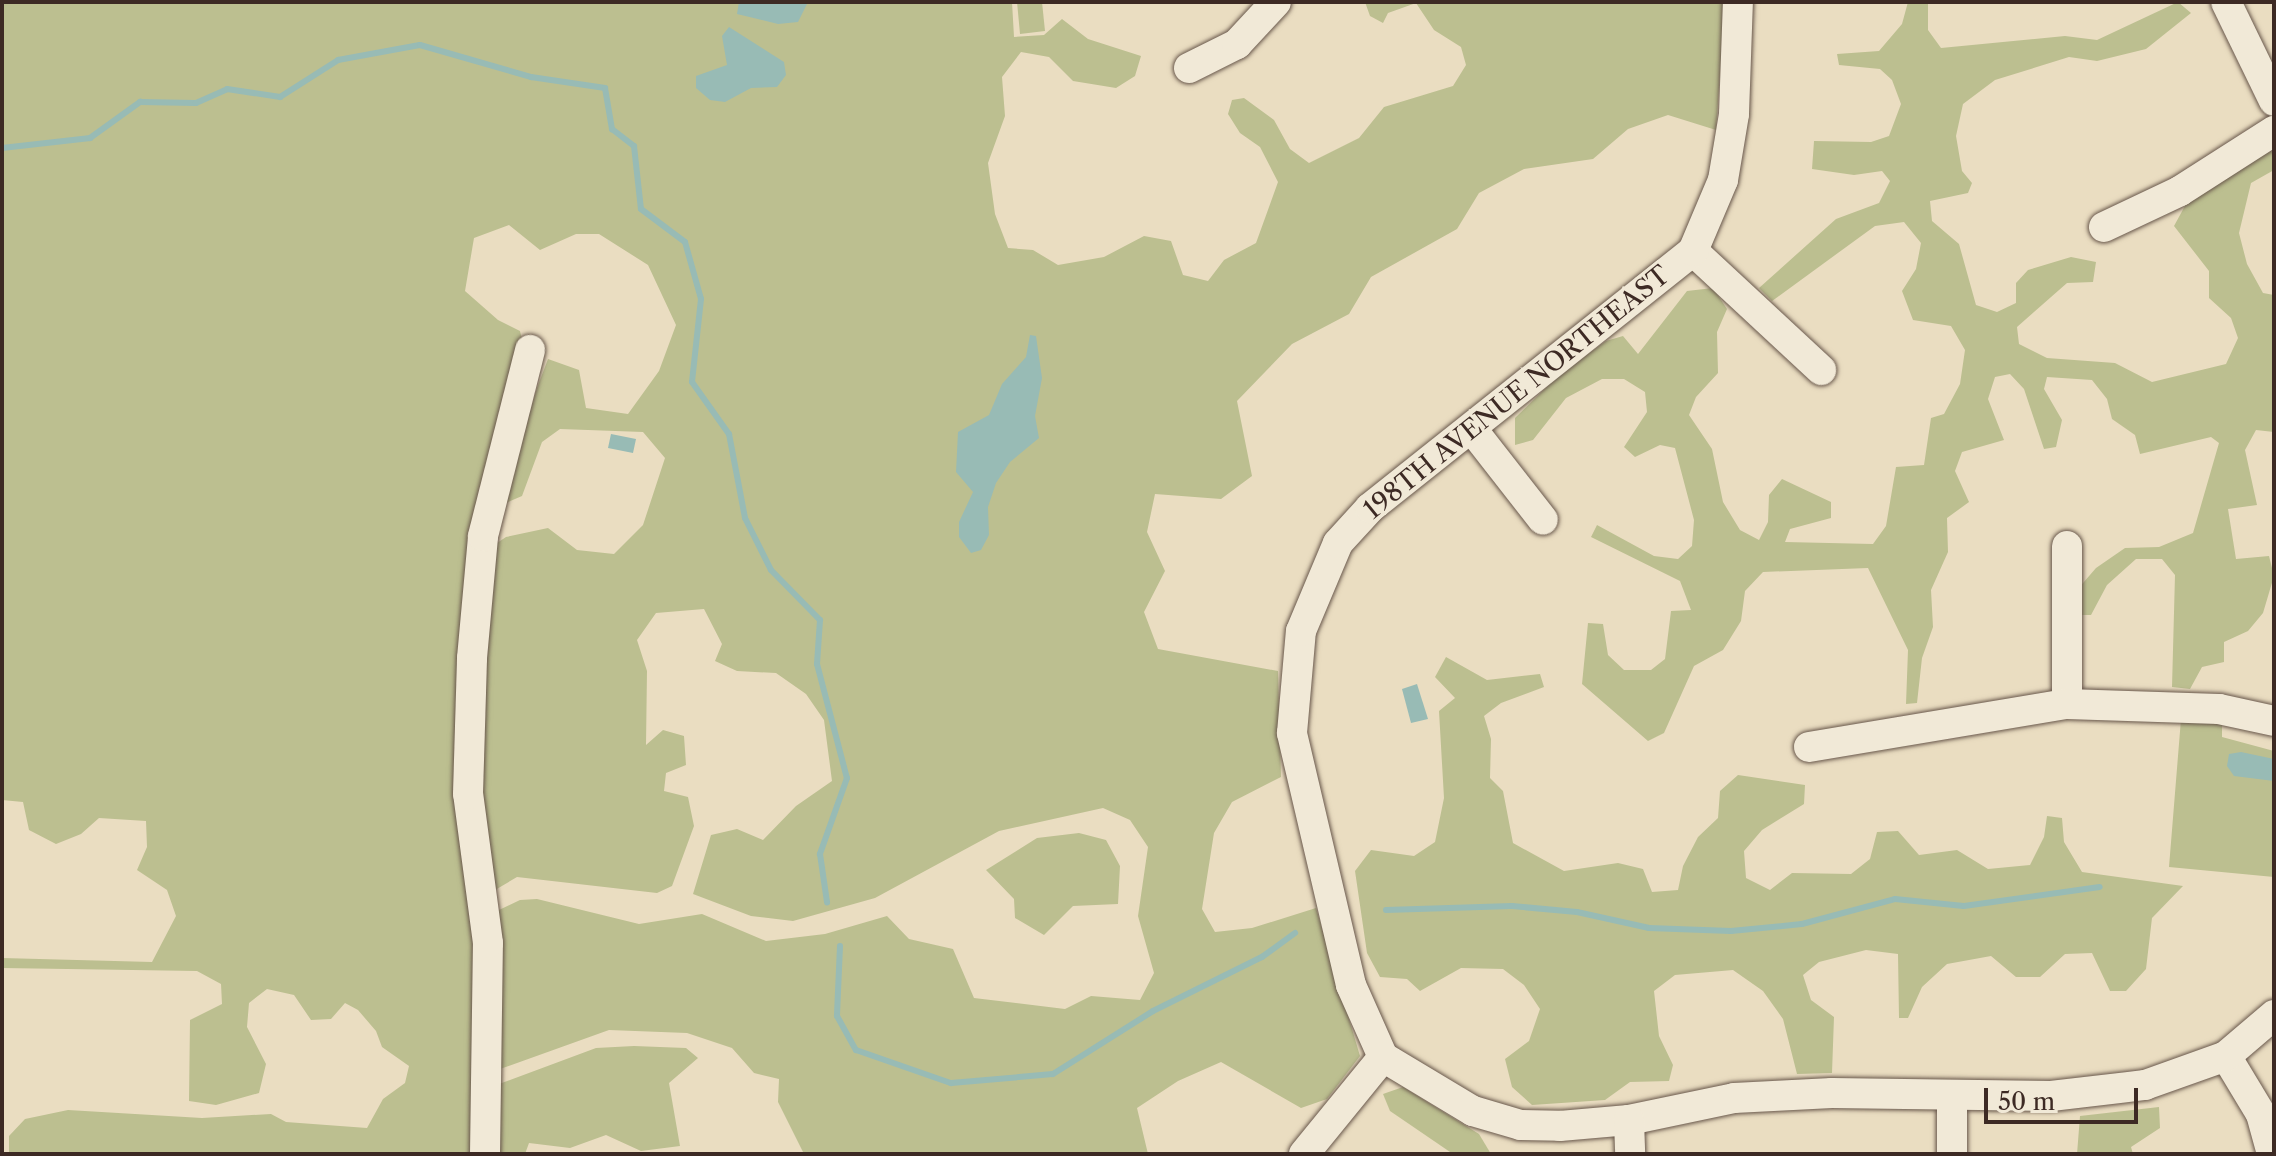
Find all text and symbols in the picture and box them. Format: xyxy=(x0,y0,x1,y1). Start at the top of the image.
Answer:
street label: 198TH AVENUE NORTHEAST xyxy=(1357,260,1677,526)
scale bar xyxy=(1988,1072,2142,1122)
text: 50 m xyxy=(1998,1087,2055,1116)

